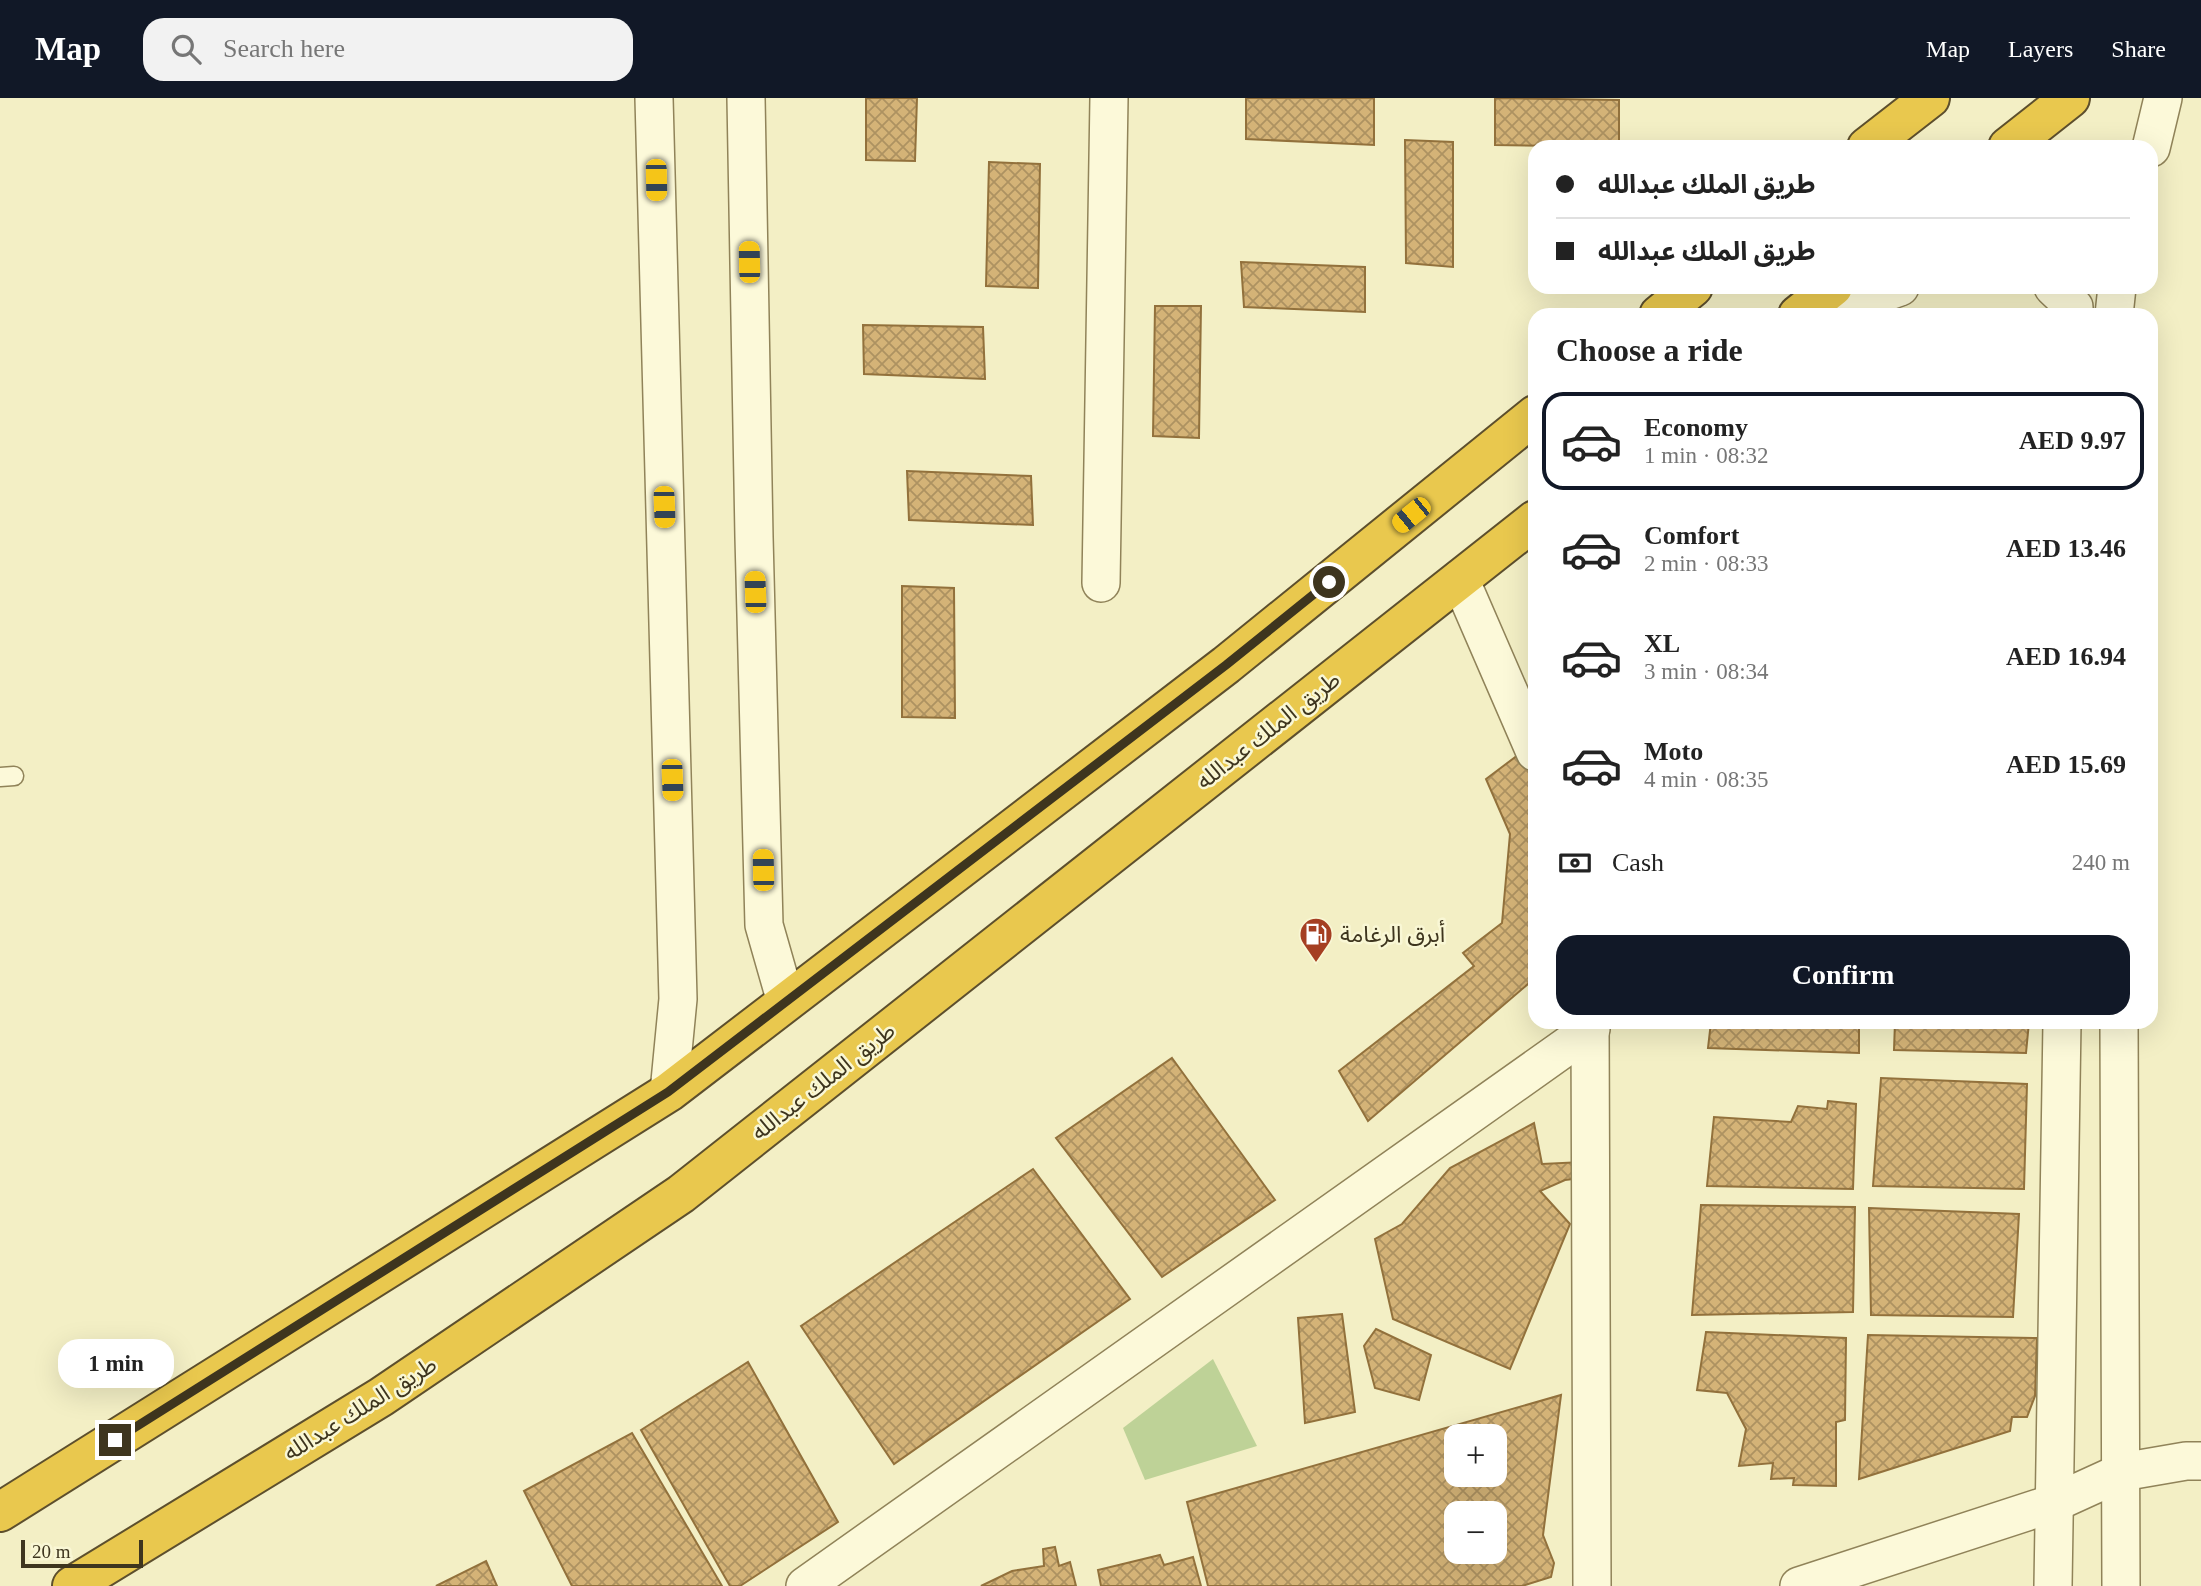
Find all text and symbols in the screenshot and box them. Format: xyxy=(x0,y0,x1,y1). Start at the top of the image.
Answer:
search box xyxy=(143,18,633,81)
icon: search xyxy=(167,30,205,68)
text: Map xyxy=(35,31,101,67)
text: Search here xyxy=(223,34,345,63)
text: Map xyxy=(1926,36,1970,62)
text: Layers xyxy=(2008,36,2073,62)
text: Share xyxy=(2111,36,2166,62)
car xyxy=(646,159,667,201)
text: طريق الملك عبدالله xyxy=(1598,170,1816,199)
text: طريق الملك عبدالله xyxy=(1598,237,1816,266)
car xyxy=(739,241,760,283)
text: Choose a ride xyxy=(1556,332,1743,368)
icon: car xyxy=(1560,410,1623,473)
text: Economy xyxy=(1644,413,1748,442)
text: AED 9.97 xyxy=(2019,426,2126,455)
text: 1 min · 08:32 xyxy=(1644,443,1769,468)
car xyxy=(653,486,676,528)
car xyxy=(1389,494,1434,536)
icon: car xyxy=(1560,518,1623,581)
text: Comfort xyxy=(1644,521,1739,550)
text: AED 13.46 xyxy=(2006,534,2126,563)
text: 2 min · 08:33 xyxy=(1644,551,1769,576)
route start xyxy=(1313,566,1345,598)
car xyxy=(744,571,767,613)
icon: car xyxy=(1560,626,1623,689)
text: XL xyxy=(1644,629,1680,658)
text: AED 16.94 xyxy=(2006,642,2126,671)
text: 3 min · 08:34 xyxy=(1644,659,1769,684)
street label: طريق الملك عبدالله xyxy=(1192,667,1346,795)
icon: car xyxy=(1560,734,1623,797)
text: Moto xyxy=(1644,737,1703,766)
text: AED 15.69 xyxy=(2006,750,2126,779)
car xyxy=(661,759,684,801)
text: 4 min · 08:35 xyxy=(1644,767,1769,792)
icon: cash xyxy=(1556,844,1594,882)
text: Cash xyxy=(1612,848,1664,877)
car xyxy=(753,849,774,891)
text: 240 m xyxy=(2072,850,2130,875)
fuel station icon: أبرق الرغامة xyxy=(1297,915,1335,964)
place label: أبرق الرغامة xyxy=(1340,920,1445,948)
button: Confirm xyxy=(1556,935,2130,1015)
street label: طريق الملك عبدالله xyxy=(747,1018,901,1146)
callout: 1 min xyxy=(57,1338,173,1388)
text: 1 min xyxy=(88,1351,144,1376)
street label: طريق الملك عبدالله xyxy=(279,1351,442,1466)
route end xyxy=(99,1424,131,1456)
map controls xyxy=(1444,1424,1507,1564)
button: + xyxy=(1444,1424,1507,1487)
button: − xyxy=(1444,1501,1507,1564)
scale bar xyxy=(21,1537,144,1569)
text: 20 m xyxy=(32,1541,71,1562)

